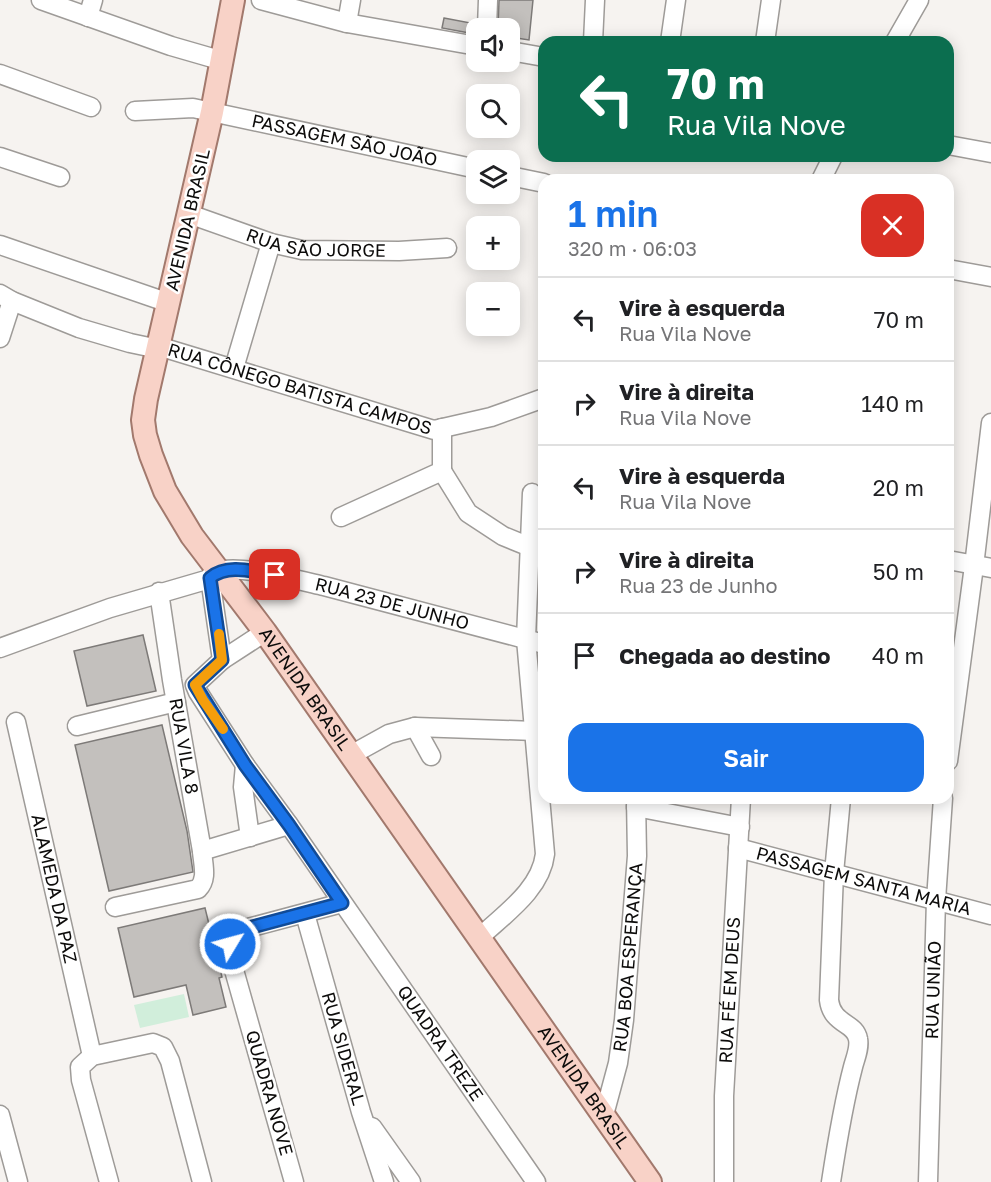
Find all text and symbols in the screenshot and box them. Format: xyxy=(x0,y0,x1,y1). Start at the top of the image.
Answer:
map controls xyxy=(466,18,520,336)
button: sound xyxy=(466,18,520,72)
text: 70 m xyxy=(667,58,764,108)
icon: left xyxy=(568,60,646,138)
button: search xyxy=(466,84,520,138)
street label: PASSAGEM SÃO JOÃO xyxy=(250,109,440,170)
text: Rua Vila Nove xyxy=(667,109,846,141)
street label: AVENIDA BRASIL xyxy=(160,147,214,293)
button: layers xyxy=(466,150,520,204)
text: 1 min xyxy=(568,192,658,235)
button: close xyxy=(861,194,924,257)
button: + xyxy=(466,216,520,270)
street label: RUA SÃO JORGE xyxy=(243,223,386,261)
text: 320 m · 06:03 xyxy=(568,236,697,260)
button: − xyxy=(466,282,520,336)
text: Vire à esquerda xyxy=(619,294,785,321)
icon: left xyxy=(568,303,601,336)
text: 70 m xyxy=(874,306,924,333)
text: Rua Vila Nove xyxy=(619,321,751,345)
street label: RUA CÔNEGO BATISTA CAMPOS xyxy=(165,338,435,439)
text: Vire à direita xyxy=(619,378,754,405)
icon: right xyxy=(568,387,601,420)
text: 140 m xyxy=(861,390,924,417)
text: Rua Vila Nove xyxy=(619,405,751,429)
text: Vire à esquerda xyxy=(619,462,785,489)
icon: left xyxy=(568,471,601,504)
text: 20 m xyxy=(873,474,924,501)
text: Rua Vila Nove xyxy=(619,489,751,513)
text: Vire à direita xyxy=(619,546,754,573)
pin xyxy=(249,549,300,600)
icon: right xyxy=(568,555,601,588)
icon: arrive xyxy=(258,558,291,591)
text: 50 m xyxy=(873,558,924,585)
street label: RUA 23 DE JUNHO xyxy=(313,572,472,634)
text: Rua 23 de Junho xyxy=(619,573,778,597)
street label: AVENIDA BRASIL xyxy=(255,623,356,754)
icon: arrive xyxy=(568,639,601,672)
text: Chegada ao destino xyxy=(619,642,831,669)
text: 40 m xyxy=(872,642,924,669)
street label: RUA VILA 8 xyxy=(165,696,204,796)
button: Sair xyxy=(568,723,924,792)
street label: ALAMEDA DA PAZ xyxy=(27,812,83,965)
street label: PASSAGEM SANTA MARIA xyxy=(754,841,974,919)
street label: RUA BOA ESPERANÇA xyxy=(608,862,646,1053)
position arrow xyxy=(198,912,262,976)
street label: RUA FÉ EM DEUS xyxy=(714,916,744,1064)
street label: RUA UNIÃO xyxy=(920,940,945,1040)
street label: QUADRA TREZE xyxy=(393,981,489,1105)
street label: RUA SIDERAL xyxy=(318,989,371,1108)
street label: AVENIDA BRASIL xyxy=(534,1021,635,1152)
street label: QUADRA NOVE xyxy=(242,1028,298,1158)

